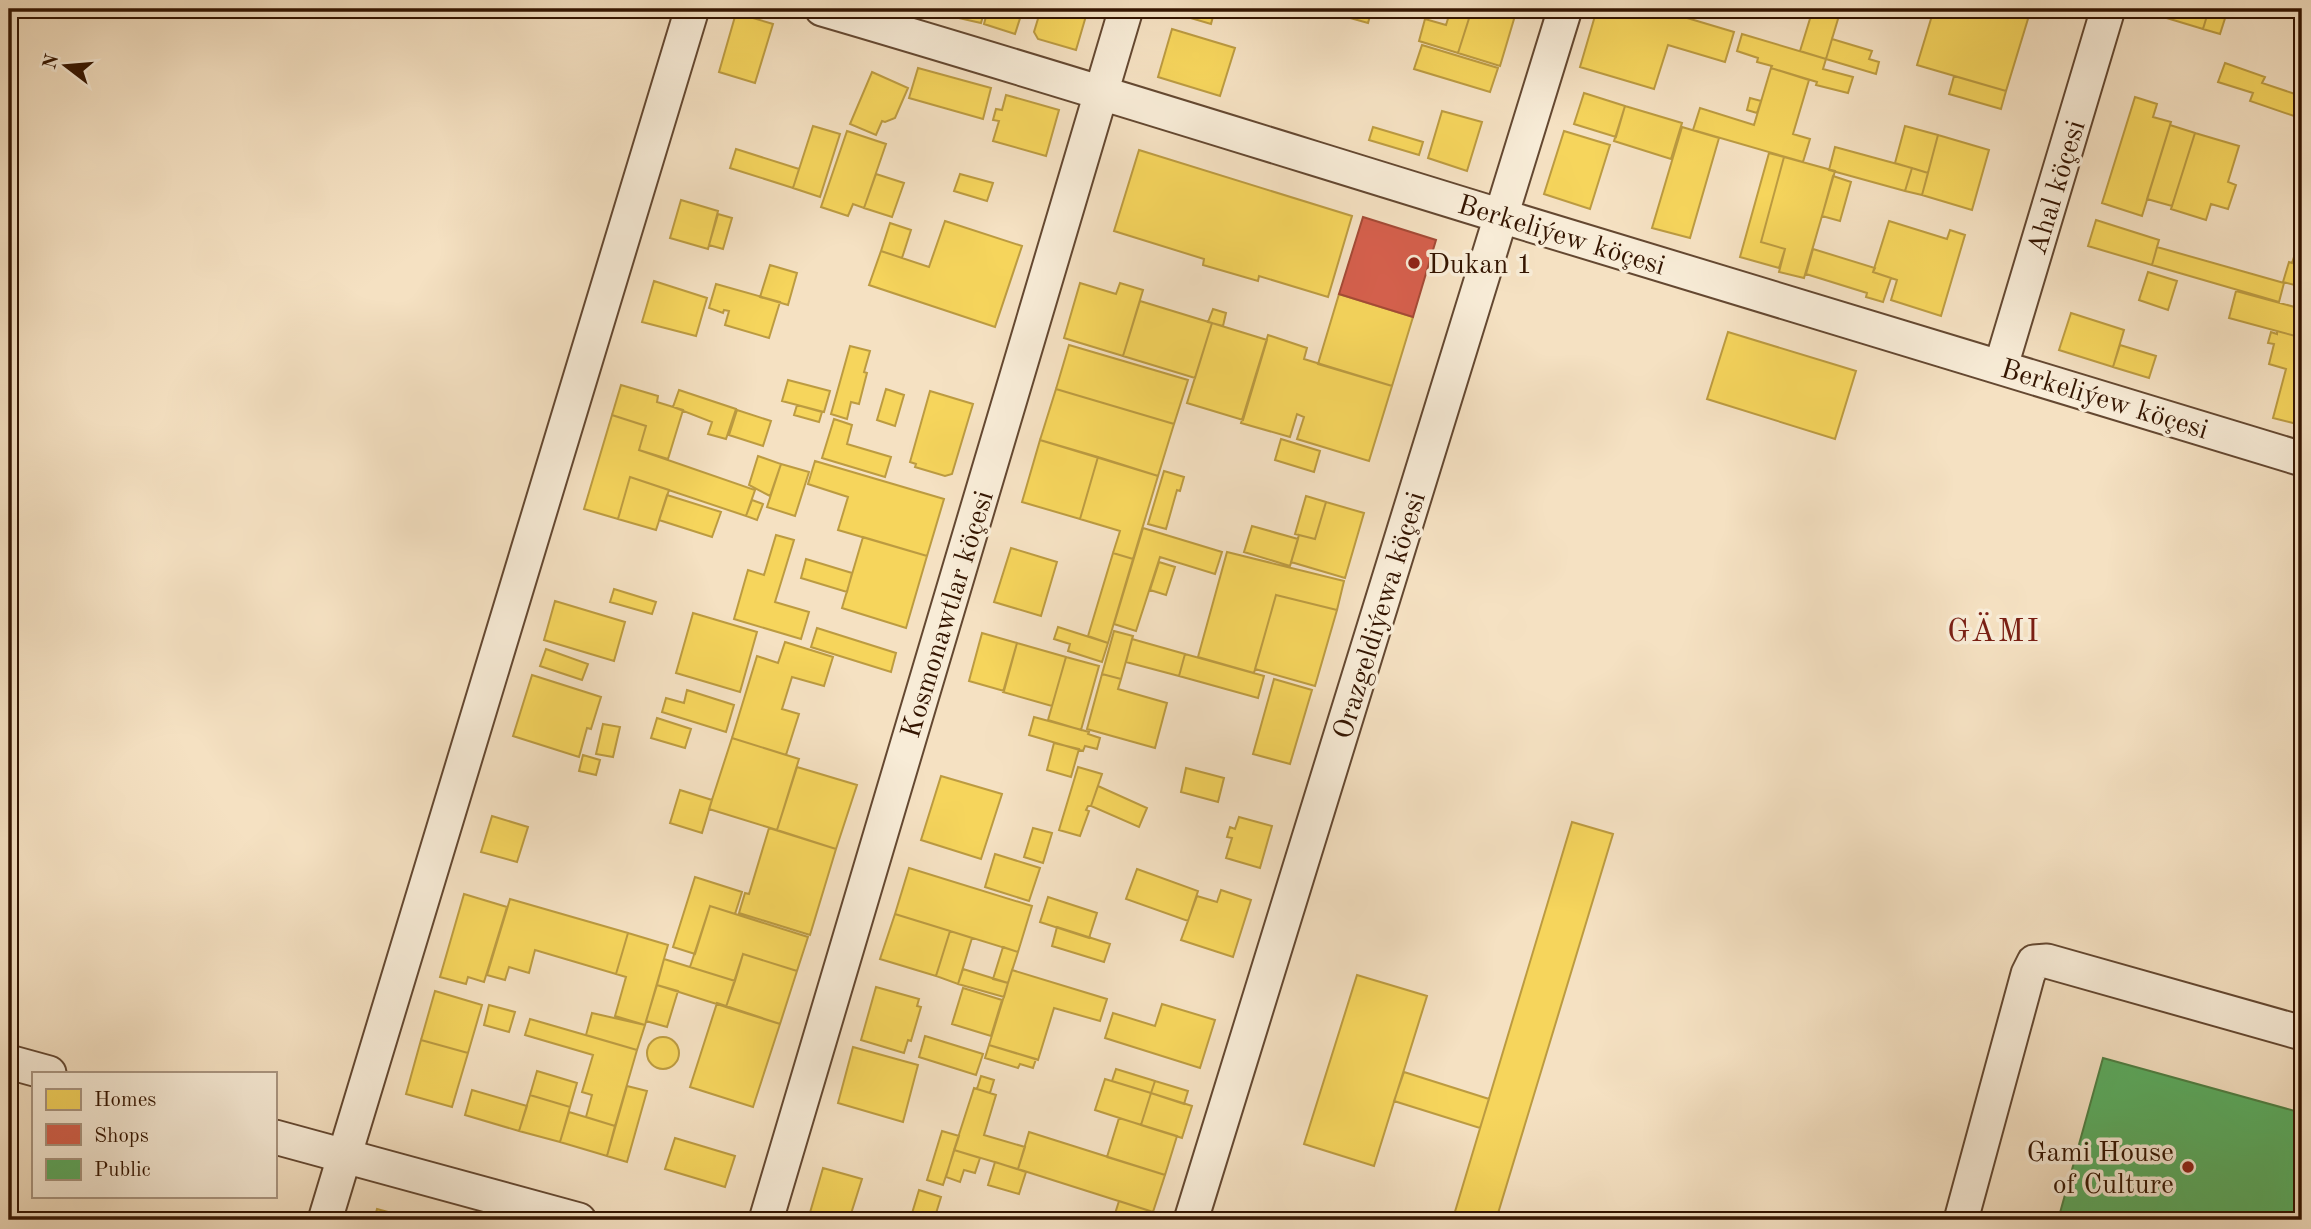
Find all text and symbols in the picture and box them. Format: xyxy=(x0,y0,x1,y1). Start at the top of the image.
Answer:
north arrow xyxy=(32,32,102,102)
text: N xyxy=(41,52,63,72)
street label: Ahal köçesi xyxy=(2024,117,2092,258)
street label: Berkeliýew köçesi xyxy=(1454,192,1668,282)
place label: Dukan 1 xyxy=(1428,252,1532,280)
marker: Dukan 1 xyxy=(1406,255,1422,271)
street label: Berkeliýew köçesi xyxy=(1997,356,2211,446)
street label: Kosmonawtlar köçesi xyxy=(898,488,1000,742)
street label: Orazgeldiýewa köçesi xyxy=(1330,489,1432,743)
district label: GÄMI xyxy=(1947,612,2041,649)
legend xyxy=(32,1072,276,1198)
text: Homes xyxy=(94,1090,156,1111)
text: Shops xyxy=(94,1126,149,1147)
place label: Gami House of Culture xyxy=(2026,1140,2174,1200)
marker: Gami House of Culture xyxy=(2180,1159,2196,1175)
text: Public xyxy=(94,1160,151,1181)

